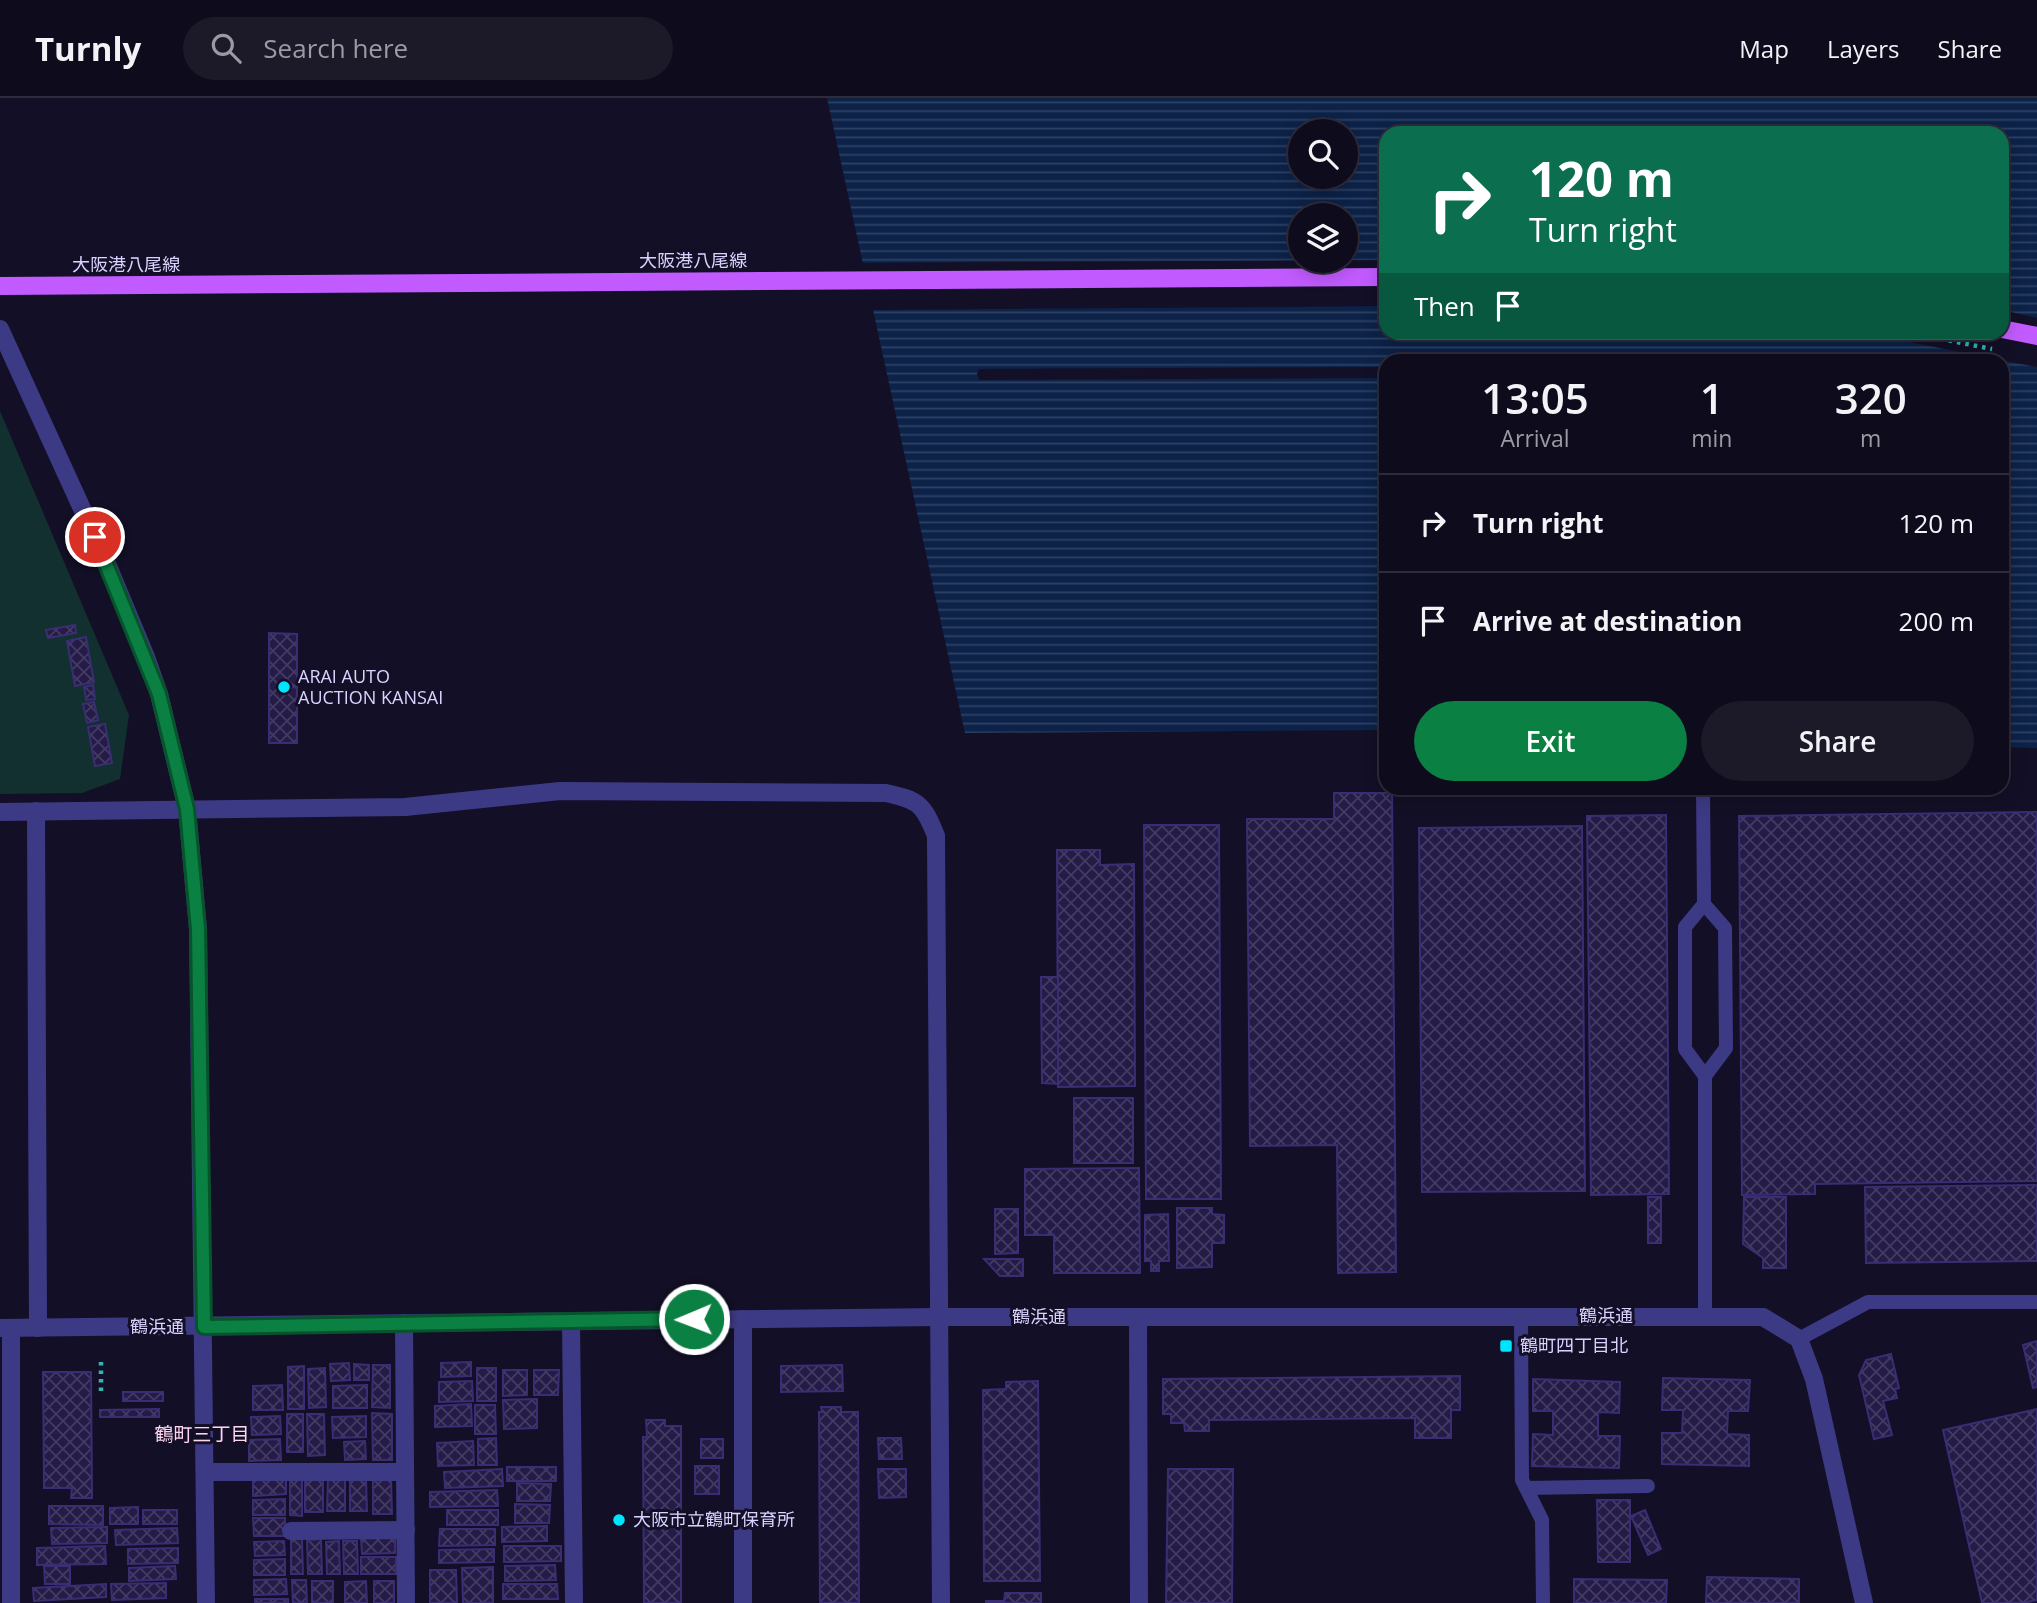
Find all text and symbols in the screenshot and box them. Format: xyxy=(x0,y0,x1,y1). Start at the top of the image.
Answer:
search box xyxy=(183,17,673,80)
text: Turnly xyxy=(35,26,141,71)
icon: search xyxy=(207,29,245,67)
text: Search here xyxy=(263,30,408,66)
text: Map xyxy=(1739,32,1789,65)
text: Layers xyxy=(1827,32,1900,65)
text: Share xyxy=(1938,32,2002,65)
map controls xyxy=(1288,119,1358,273)
button: search xyxy=(1288,119,1358,189)
text: 120 m xyxy=(1529,145,1674,211)
icon: right xyxy=(1414,154,1505,245)
button: layers xyxy=(1288,203,1358,273)
text: Turn right xyxy=(1529,208,1677,251)
street label: 大阪港八尾線 xyxy=(639,248,747,272)
street label: 大阪港八尾線 xyxy=(72,252,180,276)
icon: arrive xyxy=(1489,287,1527,325)
text: Then xyxy=(1414,288,1475,324)
text: 13:05 xyxy=(1481,369,1589,426)
text: 1 xyxy=(1700,369,1724,426)
text: 320 xyxy=(1835,369,1907,426)
text: Arrival xyxy=(1500,422,1570,454)
text: min xyxy=(1691,422,1732,454)
text: m xyxy=(1860,422,1881,454)
icon: right xyxy=(1414,504,1452,542)
text: Turn right xyxy=(1473,505,1604,541)
text: 120 m xyxy=(1899,505,1974,541)
pin xyxy=(65,507,125,567)
icon: arrive xyxy=(76,518,114,556)
icon: arrive xyxy=(1414,602,1452,640)
text: Arrive at destination xyxy=(1473,603,1742,639)
text: 200 m xyxy=(1899,603,1974,639)
place label: ARAI AUTO AUCTION KANSAI xyxy=(298,664,443,709)
marker: ARAI AUTO AUCTION KANSAI xyxy=(276,679,292,695)
button: Exit xyxy=(1414,701,1687,781)
button: Share xyxy=(1701,701,1974,781)
position arrow xyxy=(657,1282,731,1356)
street label: 鶴浜通 xyxy=(1579,1303,1633,1327)
street label: 鶴浜通 xyxy=(1012,1304,1066,1328)
street label: 鶴浜通 xyxy=(130,1314,184,1338)
place label: 鶴町四丁目北 xyxy=(1520,1333,1628,1357)
marker: 鶴町四丁目北 xyxy=(1498,1338,1514,1354)
district label: 鶴町三丁目 xyxy=(154,1421,250,1447)
place label: 大阪市立鶴町保育所 xyxy=(633,1507,795,1531)
marker: 大阪市立鶴町保育所 xyxy=(611,1512,627,1528)

